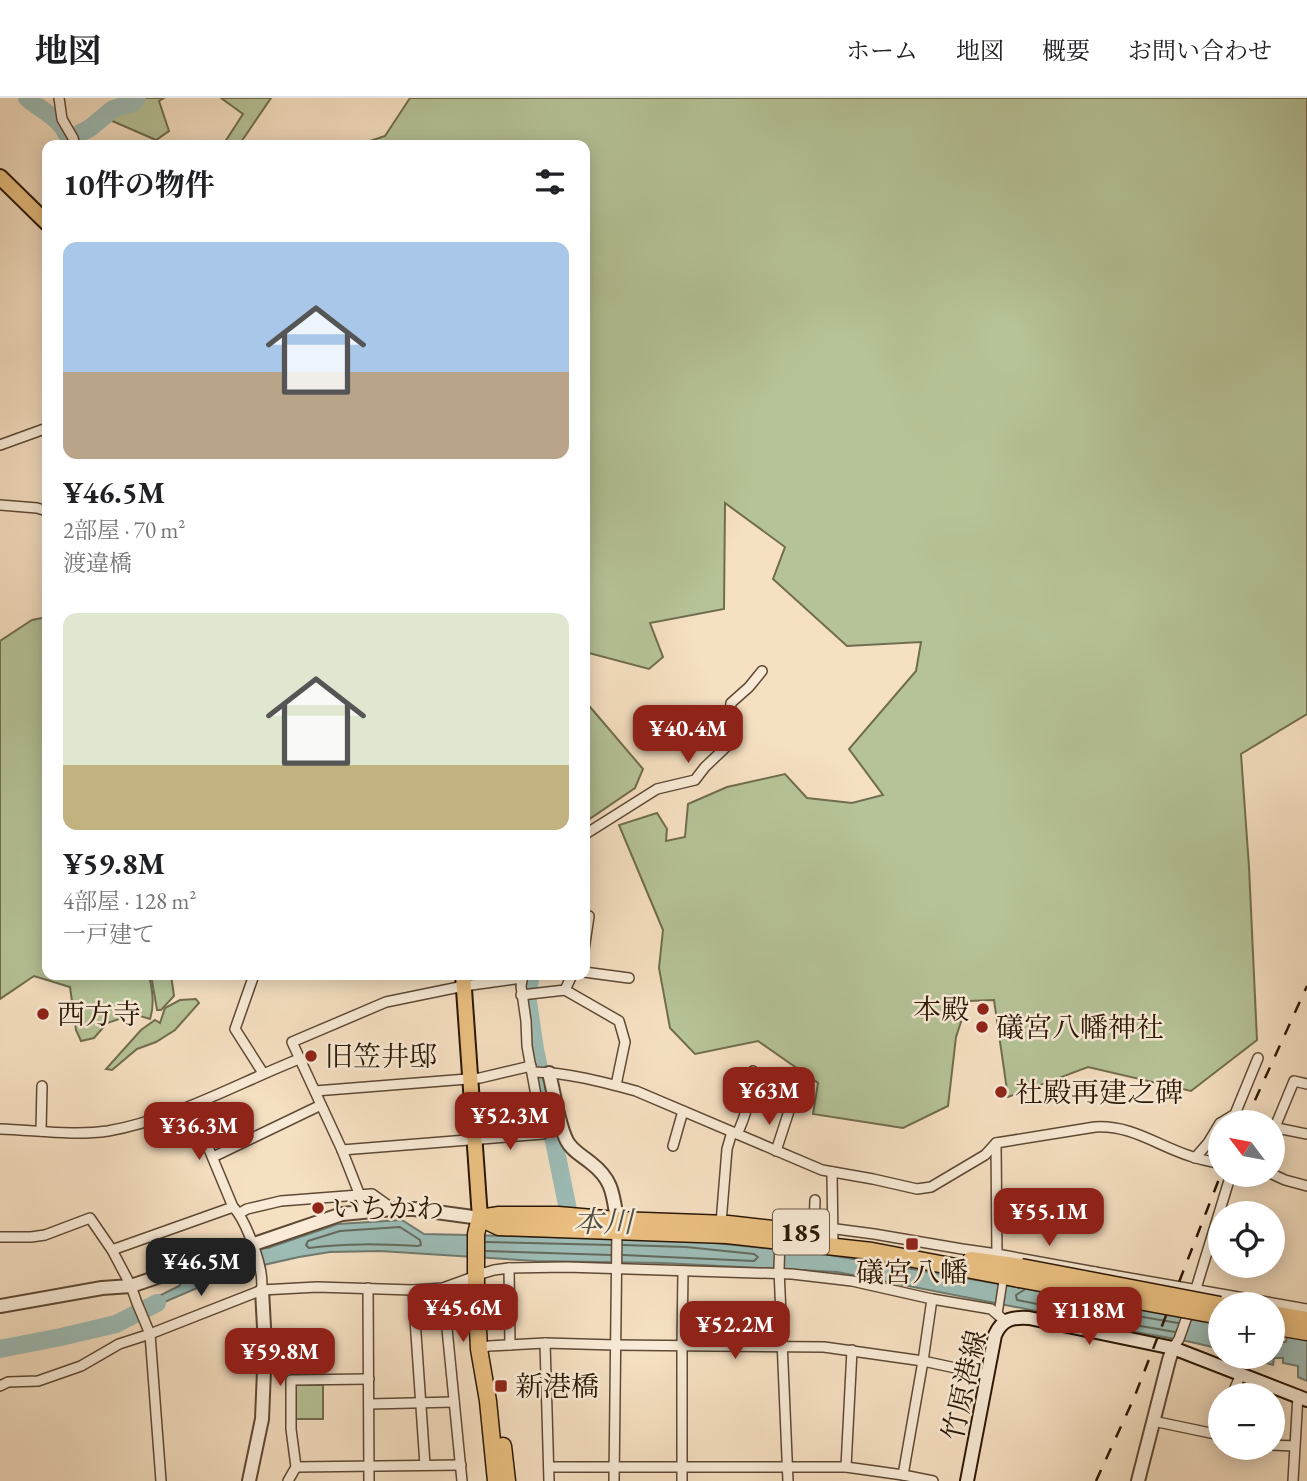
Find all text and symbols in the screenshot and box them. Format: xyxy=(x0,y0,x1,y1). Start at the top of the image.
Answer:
text: 地図 xyxy=(35,29,101,72)
text: ホーム xyxy=(846,35,918,66)
text: 地図 xyxy=(956,35,1004,66)
text: 概要 xyxy=(1042,35,1090,66)
text: お問い合わせ xyxy=(1128,35,1272,66)
icon: filters xyxy=(531,163,569,201)
text: 10件の物件 xyxy=(63,165,215,204)
icon: home xyxy=(253,287,379,413)
text: ¥46.5M xyxy=(63,473,165,512)
text: 2部屋 · 70 m² xyxy=(63,515,185,545)
text: 渡違橋 xyxy=(63,548,132,578)
icon: home xyxy=(253,658,379,784)
pin: ¥40.4M xyxy=(631,706,745,765)
text: ¥40.4M xyxy=(649,713,727,743)
text: ¥59.8M xyxy=(63,844,165,883)
text: 4部屋 · 128 m² xyxy=(63,886,196,916)
text: 一戸建て xyxy=(63,919,155,949)
place label: 本殿 xyxy=(913,991,969,1027)
place label: 西方寺 xyxy=(57,996,141,1032)
marker: 本殿 xyxy=(975,1001,991,1017)
marker: 西方寺 xyxy=(35,1006,51,1022)
place label: 礒宮八幡神社 xyxy=(996,1009,1164,1045)
marker: 礒宮八幡神社 xyxy=(974,1019,990,1035)
place label: 旧笠井邸 xyxy=(325,1038,437,1074)
marker: 旧笠井邸 xyxy=(303,1048,319,1064)
pin: ¥63M xyxy=(728,1068,810,1127)
place label: 社殿再建之碑 xyxy=(1015,1074,1183,1110)
text: ¥63M xyxy=(739,1075,799,1105)
marker: 社殿再建之碑 xyxy=(993,1084,1009,1100)
pin: ¥52.3M xyxy=(453,1093,567,1152)
text: ¥52.3M xyxy=(471,1100,549,1130)
pin: ¥36.3M xyxy=(142,1102,256,1162)
text: ¥36.3M xyxy=(160,1110,238,1140)
north arrow xyxy=(1208,1110,1284,1186)
map controls xyxy=(1208,1110,1285,1460)
pin: ¥55.1M xyxy=(992,1188,1106,1248)
place label: いちかわ xyxy=(332,1190,444,1226)
text: ¥55.1M xyxy=(1010,1196,1088,1226)
marker: いちかわ xyxy=(310,1200,326,1216)
button: locate xyxy=(1208,1201,1285,1278)
water label: 本川 xyxy=(573,1202,636,1241)
road number: 185 xyxy=(773,1210,829,1254)
marker: 礒宮八幡 xyxy=(904,1236,920,1252)
pin: ¥46.5M xyxy=(144,1238,258,1298)
text: ¥46.5M xyxy=(162,1246,240,1276)
place label: 礒宮八幡 xyxy=(856,1254,968,1290)
pin: ¥45.6M xyxy=(406,1284,520,1344)
pin: ¥118M xyxy=(1040,1288,1138,1347)
text: ¥45.6M xyxy=(424,1292,502,1322)
button: + xyxy=(1208,1292,1285,1369)
text: ¥118M xyxy=(1053,1295,1125,1325)
pin: ¥52.2M xyxy=(678,1302,792,1361)
text: ¥52.2M xyxy=(696,1309,774,1339)
street label: 竹原港線 xyxy=(934,1326,994,1444)
pin: ¥59.8M xyxy=(223,1328,337,1388)
text: ¥59.8M xyxy=(241,1336,319,1366)
place label: 新港橋 xyxy=(515,1368,599,1404)
marker: 新港橋 xyxy=(493,1378,509,1394)
button: − xyxy=(1208,1383,1285,1460)

